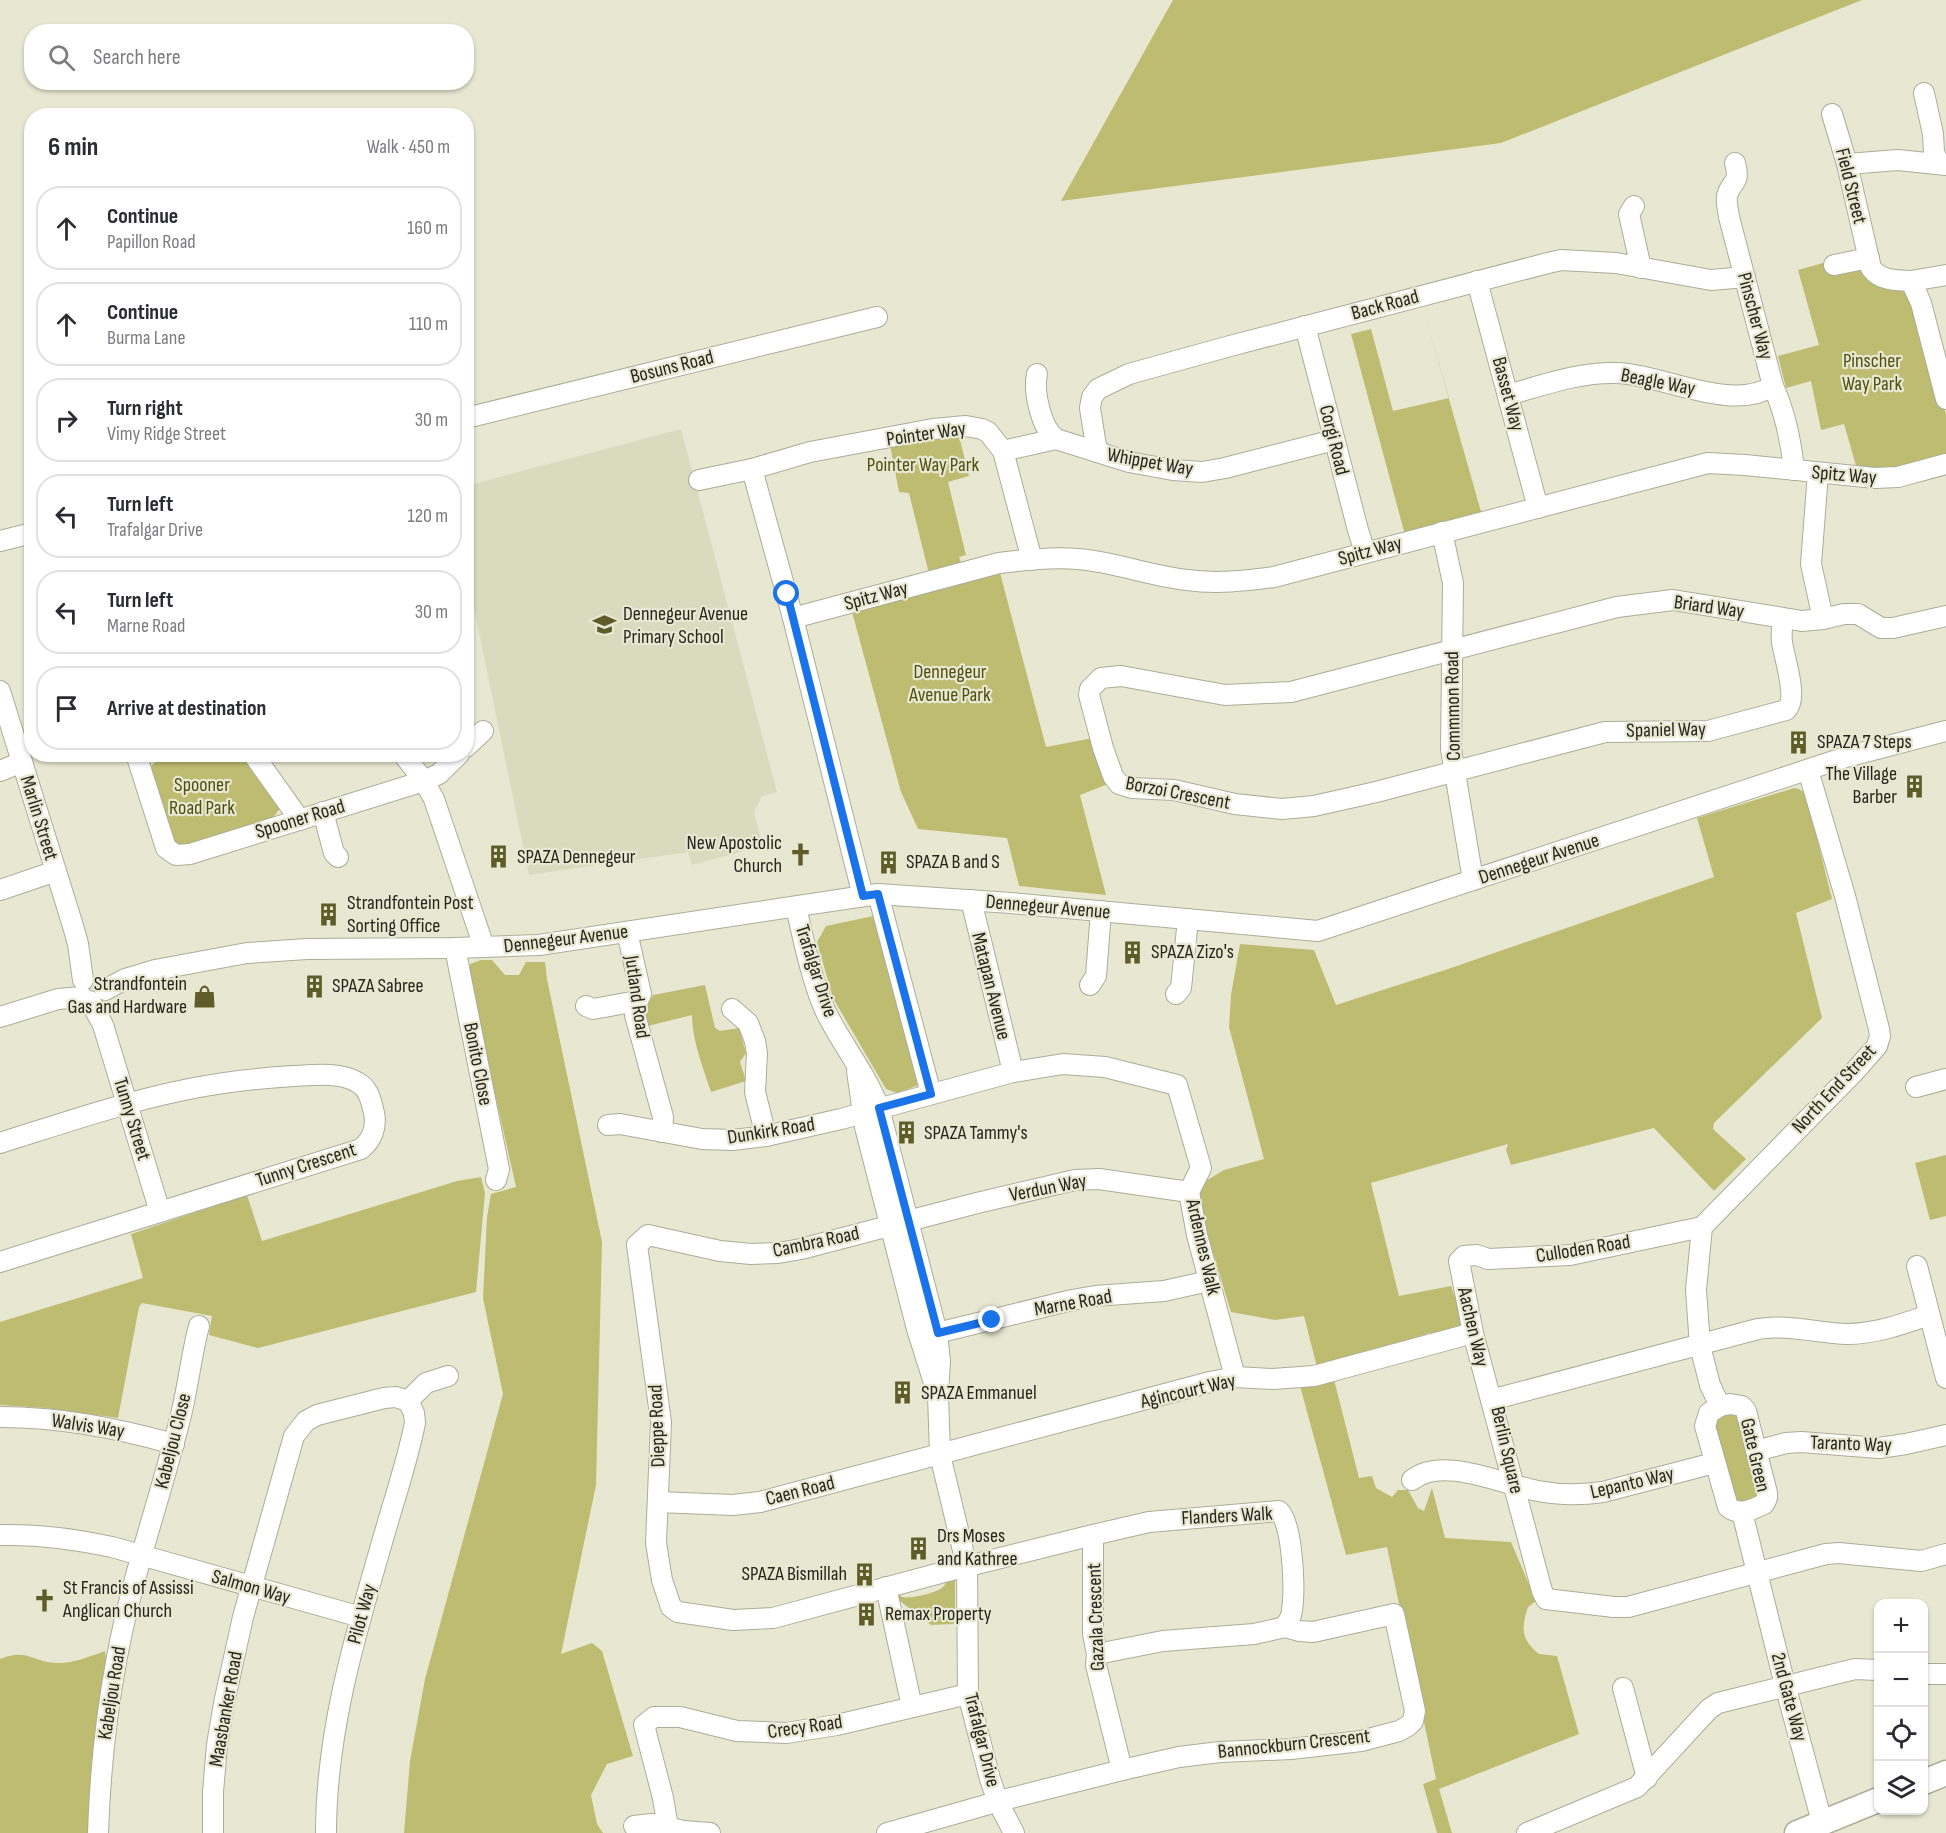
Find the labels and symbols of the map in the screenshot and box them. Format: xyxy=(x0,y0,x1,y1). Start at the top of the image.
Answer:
street label: Field Street xyxy=(1830,146,1872,226)
street label: Pinscher Way xyxy=(1732,270,1778,362)
street label: Back Road xyxy=(1349,285,1421,325)
street label: Bosuns Road xyxy=(628,345,716,389)
park label: Pinscher Way Park xyxy=(1842,349,1902,396)
street label: Basset Way xyxy=(1487,354,1529,434)
street label: Beagle Way xyxy=(1619,363,1698,401)
street label: Corgi Road xyxy=(1314,403,1354,477)
street label: Pointer Way xyxy=(885,417,967,451)
street label: Whippet Way xyxy=(1105,443,1195,481)
park label: Pointer Way Park xyxy=(867,453,979,477)
street label: Spitz Way xyxy=(1811,460,1878,490)
street label: Spitz Way xyxy=(1336,531,1405,571)
street label: Spitz Way xyxy=(842,576,911,616)
route start xyxy=(773,580,799,606)
street label: Briard Way xyxy=(1672,590,1746,624)
place label: Dennegeur Avenue Primary School xyxy=(623,602,748,649)
school or university icon: Dennegeur Avenue Primary School xyxy=(592,612,618,638)
street label: Commmon Road xyxy=(1440,651,1466,761)
park label: Dennegeur Avenue Park xyxy=(908,660,991,707)
street label: Spaniel Way xyxy=(1626,717,1706,743)
building icon: SPAZA 7 Steps xyxy=(1786,729,1812,755)
place label: SPAZA 7 Steps xyxy=(1817,730,1912,754)
place label: The Village Barber xyxy=(1825,762,1897,809)
street label: Borzoi Crescent xyxy=(1124,771,1232,815)
street label: Marlin Street xyxy=(15,773,63,863)
park label: Spooner Road Park xyxy=(169,773,235,820)
building icon: The Village Barber xyxy=(1902,773,1928,799)
street label: Spooner Road xyxy=(252,794,348,844)
street label: Dennegeur Avenue xyxy=(1476,828,1602,890)
place label: New Apostolic Church xyxy=(687,831,782,878)
church icon: New Apostolic Church xyxy=(787,841,813,867)
building icon: SPAZA Dennegeur xyxy=(486,844,512,870)
place label: SPAZA Dennegeur xyxy=(517,845,636,869)
building icon: SPAZA B and S xyxy=(875,849,901,875)
place label: SPAZA B and S xyxy=(906,850,1000,874)
street label: Dennegeur Avenue xyxy=(985,890,1111,924)
place label: Strandfontein Post Sorting Office xyxy=(347,891,473,938)
building icon: Strandfontein Post Sorting Office xyxy=(316,901,342,927)
street label: Dennegeur Avenue xyxy=(502,919,630,959)
street label: Trafalgar Drive xyxy=(790,922,842,1020)
street label: Matapan Avenue xyxy=(966,930,1016,1042)
building icon: SPAZA Zizo's xyxy=(1120,939,1146,965)
place label: SPAZA Zizo's xyxy=(1151,940,1234,964)
street label: Jutland Road xyxy=(619,953,655,1040)
place label: Strandfontein Gas and Hardware xyxy=(68,972,187,1019)
building icon: SPAZA Sabree xyxy=(301,973,327,999)
place label: SPAZA Sabree xyxy=(332,974,423,998)
shop icon: Strandfontein Gas and Hardware xyxy=(192,983,218,1009)
street label: Bonito Close xyxy=(458,1021,498,1107)
street label: North End Street xyxy=(1787,1040,1881,1138)
street label: Tunny Street xyxy=(108,1075,156,1163)
street label: Dunkirk Road xyxy=(726,1112,816,1150)
building icon: SPAZA Tammy's xyxy=(893,1120,919,1146)
place label: SPAZA Tammy's xyxy=(924,1121,1028,1145)
street label: Tunny Crescent xyxy=(253,1138,359,1192)
street label: Verdun Way xyxy=(1007,1169,1089,1207)
street label: Ardennes Walk xyxy=(1180,1196,1226,1298)
street label: Cambra Road xyxy=(771,1221,861,1263)
street label: Culloden Road xyxy=(1534,1230,1632,1268)
street label: Marne Road xyxy=(1032,1284,1114,1322)
street label: Aachen Way xyxy=(1452,1284,1494,1369)
route end xyxy=(978,1306,1004,1332)
street label: Agincourt Way xyxy=(1137,1368,1238,1414)
building icon: SPAZA Emmanuel xyxy=(890,1380,916,1406)
place label: SPAZA Emmanuel xyxy=(921,1381,1037,1405)
street label: Dieppe Road xyxy=(644,1384,670,1468)
street label: Kabeljou Close xyxy=(150,1391,196,1491)
street label: Berlin Square xyxy=(1485,1404,1529,1496)
street label: Walvis Way xyxy=(50,1408,126,1444)
street label: Gate Green xyxy=(1735,1416,1775,1494)
street label: Taranto Way xyxy=(1810,1431,1892,1457)
street label: Lepanto Way xyxy=(1588,1462,1676,1504)
street label: Caen Road xyxy=(763,1471,837,1511)
street label: Flanders Walk xyxy=(1181,1502,1274,1530)
place label: Drs Moses and Kathree xyxy=(937,1524,1018,1571)
building icon: Drs Moses and Kathree xyxy=(906,1535,932,1561)
building icon: SPAZA Bismillah xyxy=(852,1561,878,1587)
place label: SPAZA Bismillah xyxy=(742,1562,847,1586)
street label: Gazala Crescent xyxy=(1082,1563,1110,1671)
street label: Salmon Way xyxy=(209,1564,293,1610)
place label: St Francis of Assissi Anglican Church xyxy=(62,1576,194,1623)
street label: Pilot Way xyxy=(342,1581,382,1647)
church icon: St Francis of Assissi Anglican Church xyxy=(32,1587,58,1613)
building icon: Remax Property xyxy=(854,1601,880,1627)
place label: Remax Property xyxy=(885,1602,992,1626)
street label: Kabeljou Road xyxy=(93,1645,131,1741)
street label: Maasbanker Road xyxy=(204,1649,248,1769)
street label: 2nd Gate Way xyxy=(1766,1650,1812,1744)
street label: Trafalgar Drive xyxy=(959,1691,1005,1789)
street label: Crecy Road xyxy=(766,1710,844,1744)
street label: Bannockburn Crescent xyxy=(1217,1724,1371,1764)

